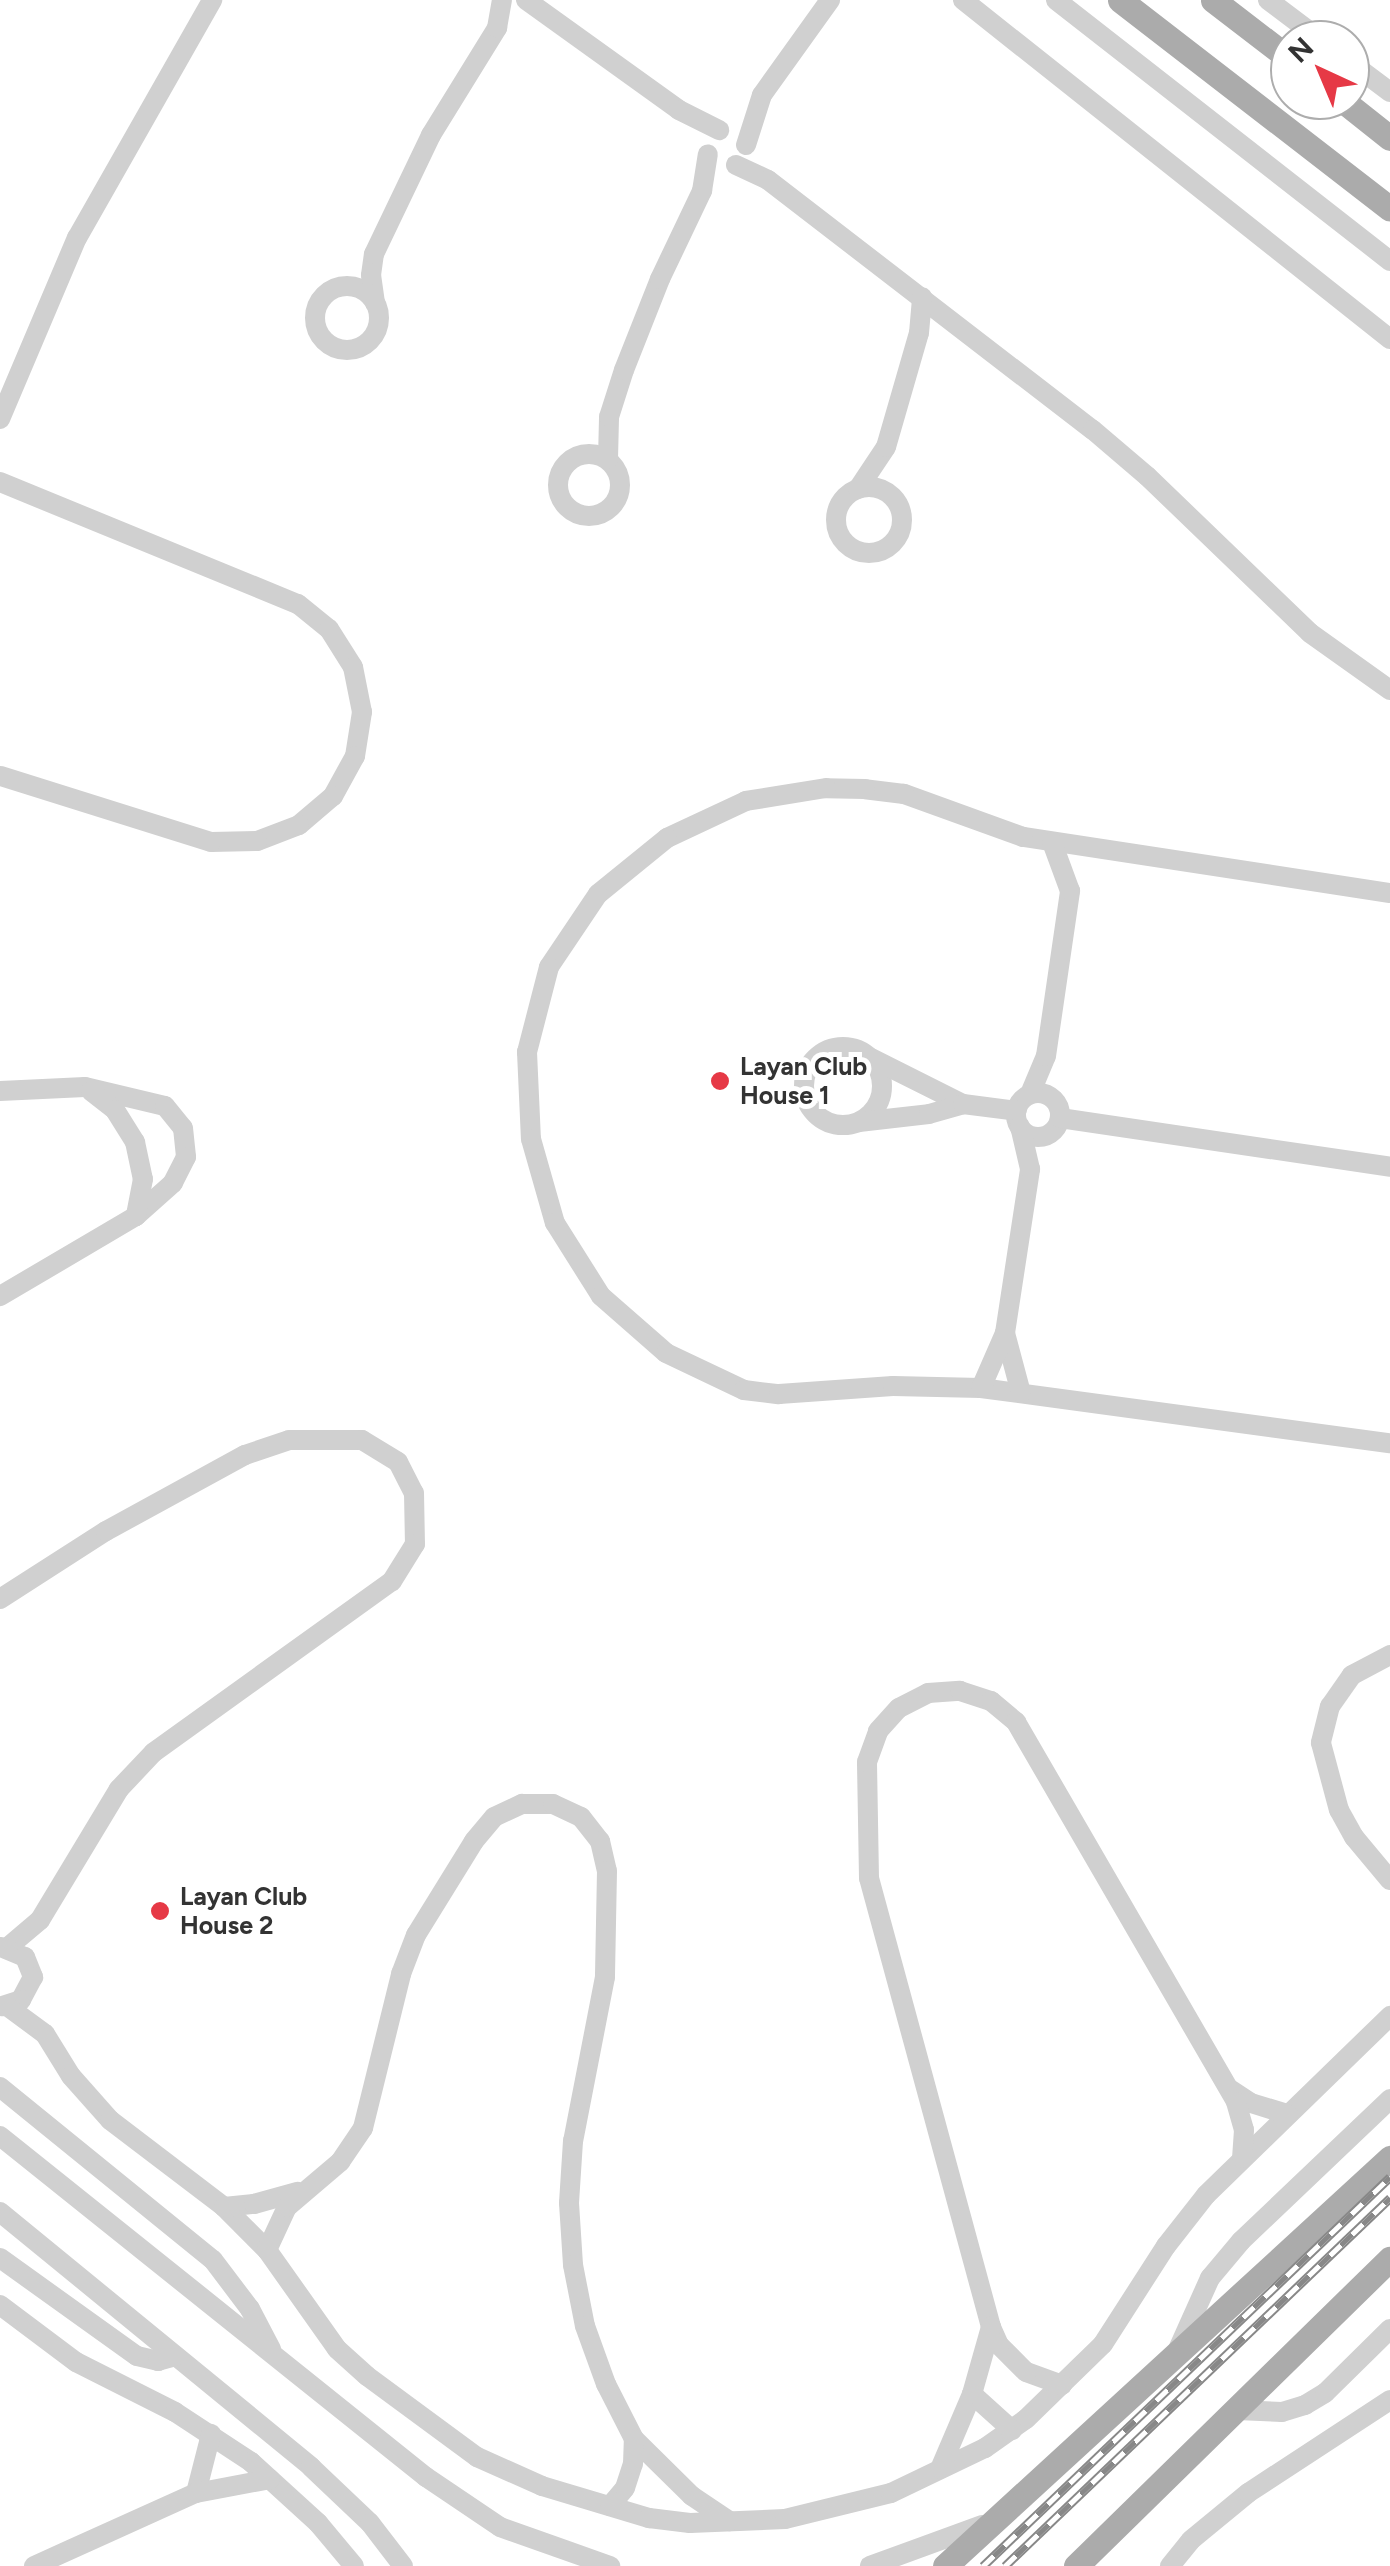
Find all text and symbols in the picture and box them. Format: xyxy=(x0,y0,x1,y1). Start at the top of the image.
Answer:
north arrow xyxy=(1270,20,1370,120)
text: N xyxy=(1281,30,1320,70)
place label: Layan Club House 1 xyxy=(740,1052,867,1111)
marker: Layan Club House 1 xyxy=(709,1070,731,1092)
place label: Layan Club House 2 xyxy=(180,1882,307,1941)
marker: Layan Club House 2 xyxy=(149,1900,171,1922)

